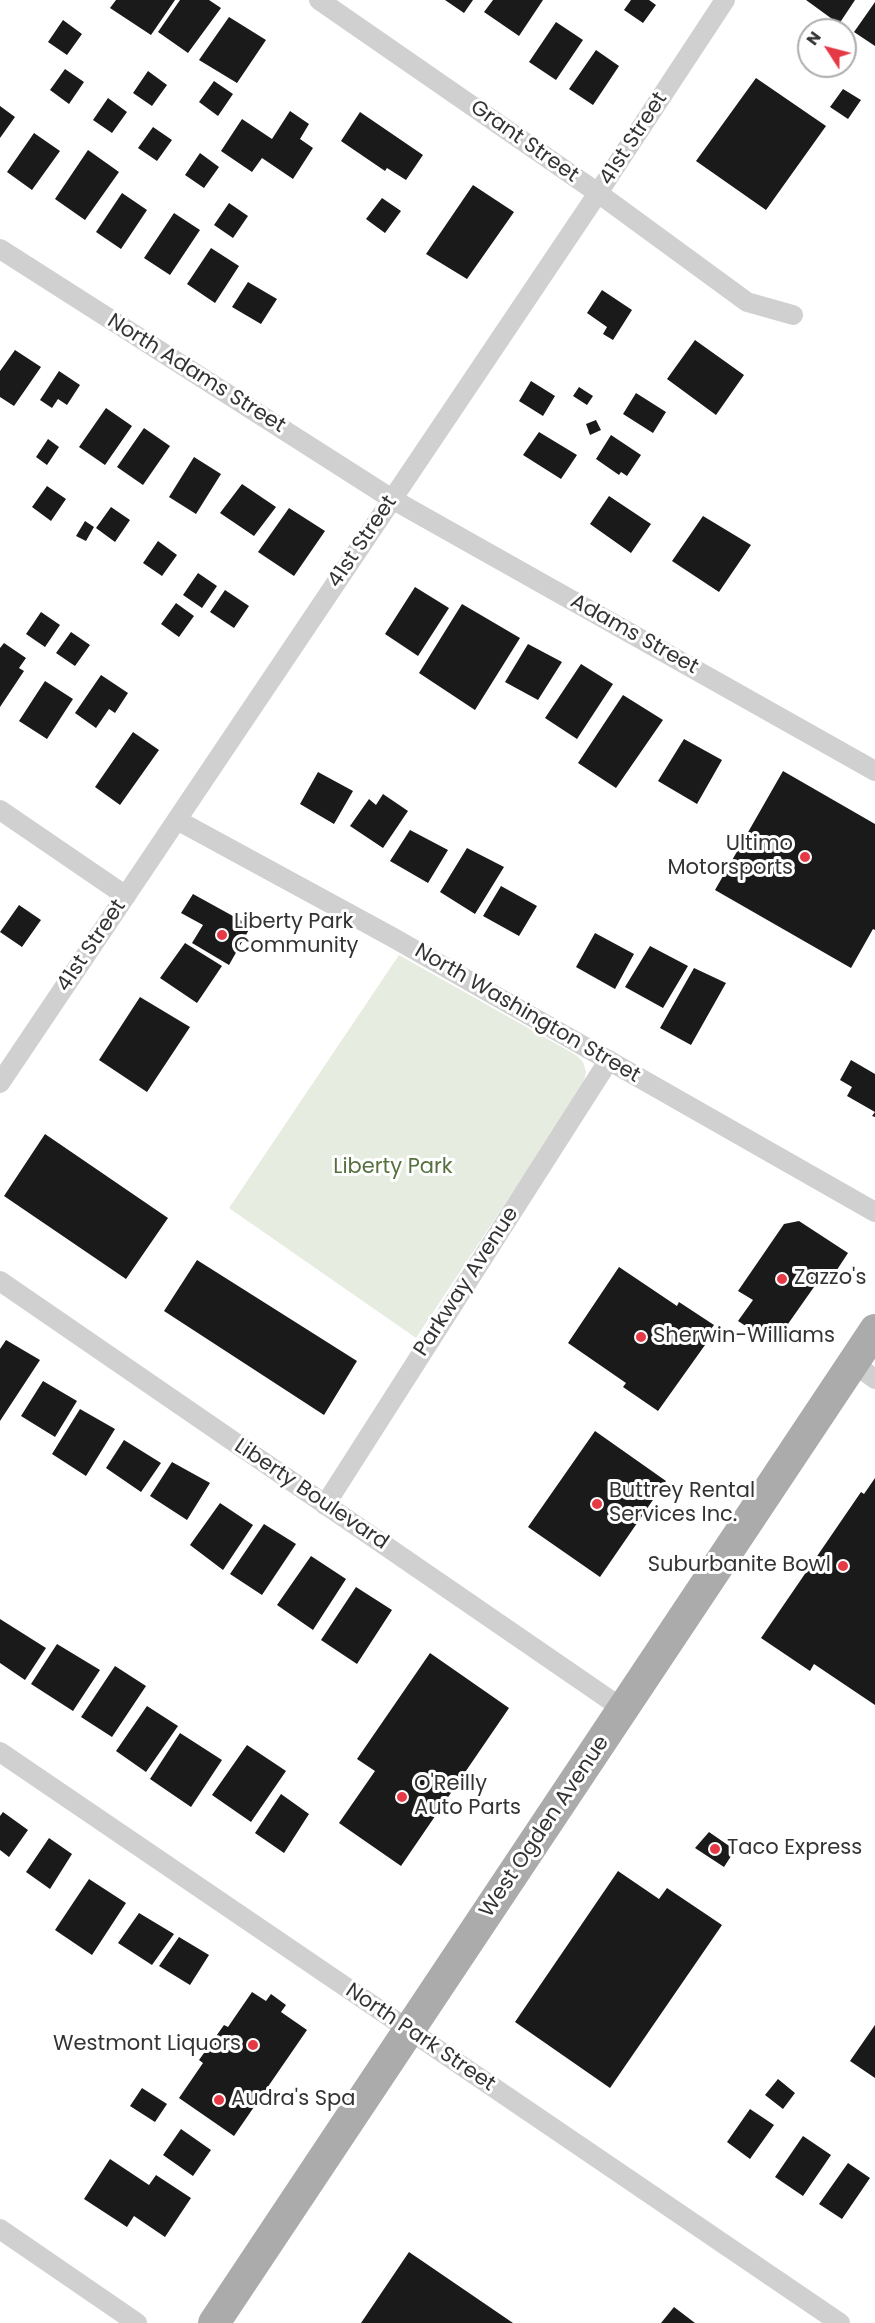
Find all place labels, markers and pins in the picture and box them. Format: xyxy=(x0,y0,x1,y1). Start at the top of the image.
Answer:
place label: Ultimo Motorsports xyxy=(668,832,793,882)
marker: Ultimo Motorsports xyxy=(798,850,812,864)
place label: Liberty Park Community xyxy=(234,910,358,960)
marker: Liberty Park Community xyxy=(215,928,229,942)
place label: Zazzo's xyxy=(794,1266,866,1292)
marker: Zazzo's xyxy=(775,1272,789,1286)
place label: Sherwin-Williams xyxy=(653,1324,835,1350)
marker: Sherwin-Williams xyxy=(634,1330,648,1344)
place label: Buttrey Rental Services Inc. xyxy=(609,1479,755,1529)
marker: Buttrey Rental Services Inc. xyxy=(590,1497,604,1511)
place label: Suburbanite Bowl xyxy=(648,1553,831,1579)
marker: Suburbanite Bowl xyxy=(836,1559,850,1573)
place label: O'Reilly Auto Parts xyxy=(414,1772,521,1822)
marker: O'Reilly Auto Parts xyxy=(395,1790,409,1804)
place label: Taco Express xyxy=(727,1836,862,1862)
marker: Taco Express xyxy=(708,1842,722,1856)
place label: Westmont Liquors xyxy=(53,2032,241,2058)
marker: Westmont Liquors xyxy=(246,2038,260,2052)
place label: Audra's Spa xyxy=(231,2087,355,2113)
marker: Audra's Spa xyxy=(212,2093,226,2107)

